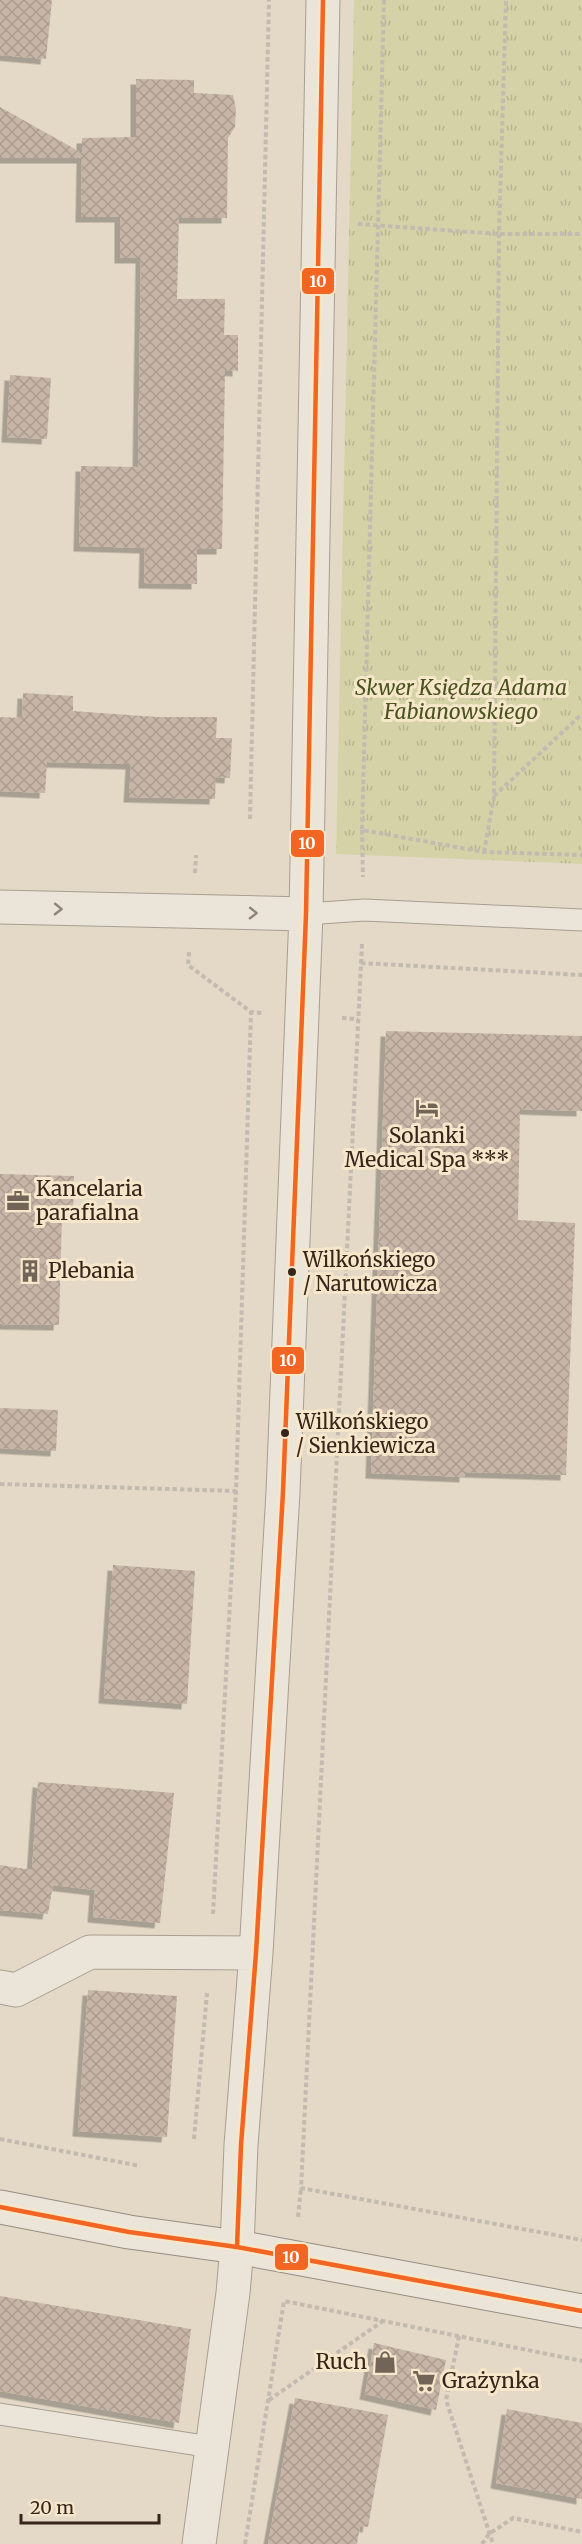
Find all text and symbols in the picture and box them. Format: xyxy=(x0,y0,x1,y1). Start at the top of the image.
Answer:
line badge: 10 xyxy=(301,267,335,295)
text: 10 xyxy=(309,271,327,291)
park label: Skwer Księdza Adama Fabianowskiego xyxy=(355,674,567,725)
line badge: 10 xyxy=(290,829,325,858)
text: 10 xyxy=(298,833,316,853)
one-way arrow xyxy=(54,902,63,915)
one-way arrow xyxy=(249,907,258,919)
hotel icon: Solanki Medical Spa *** xyxy=(414,1095,440,1121)
place label: Solanki Medical Spa *** xyxy=(345,1122,509,1173)
place label: Kancelaria parafialna xyxy=(36,1175,143,1226)
office icon: Kancelaria parafialna xyxy=(5,1188,31,1214)
place label: Wilkońskiego / Narutowicza xyxy=(302,1247,438,1296)
place label: Plebania xyxy=(48,1257,135,1284)
building icon: Plebania xyxy=(17,1258,43,1284)
marker: Wilkońskiego / Narutowicza xyxy=(286,1266,298,1278)
line badge: 10 xyxy=(271,1346,305,1375)
text: 10 xyxy=(279,1350,297,1370)
place label: Wilkońskiego / Sienkiewicza xyxy=(295,1409,436,1458)
marker: Wilkońskiego / Sienkiewicza xyxy=(279,1427,291,1439)
line badge: 10 xyxy=(274,2243,309,2271)
text: 10 xyxy=(282,2247,300,2267)
place label: Ruch xyxy=(315,2348,367,2375)
shop icon: Ruch xyxy=(372,2349,398,2375)
place label: Grażynka xyxy=(442,2367,540,2394)
supermarket icon: Grażynka xyxy=(411,2368,437,2394)
scale bar xyxy=(21,2487,159,2525)
text: 20 m xyxy=(30,2496,74,2519)

